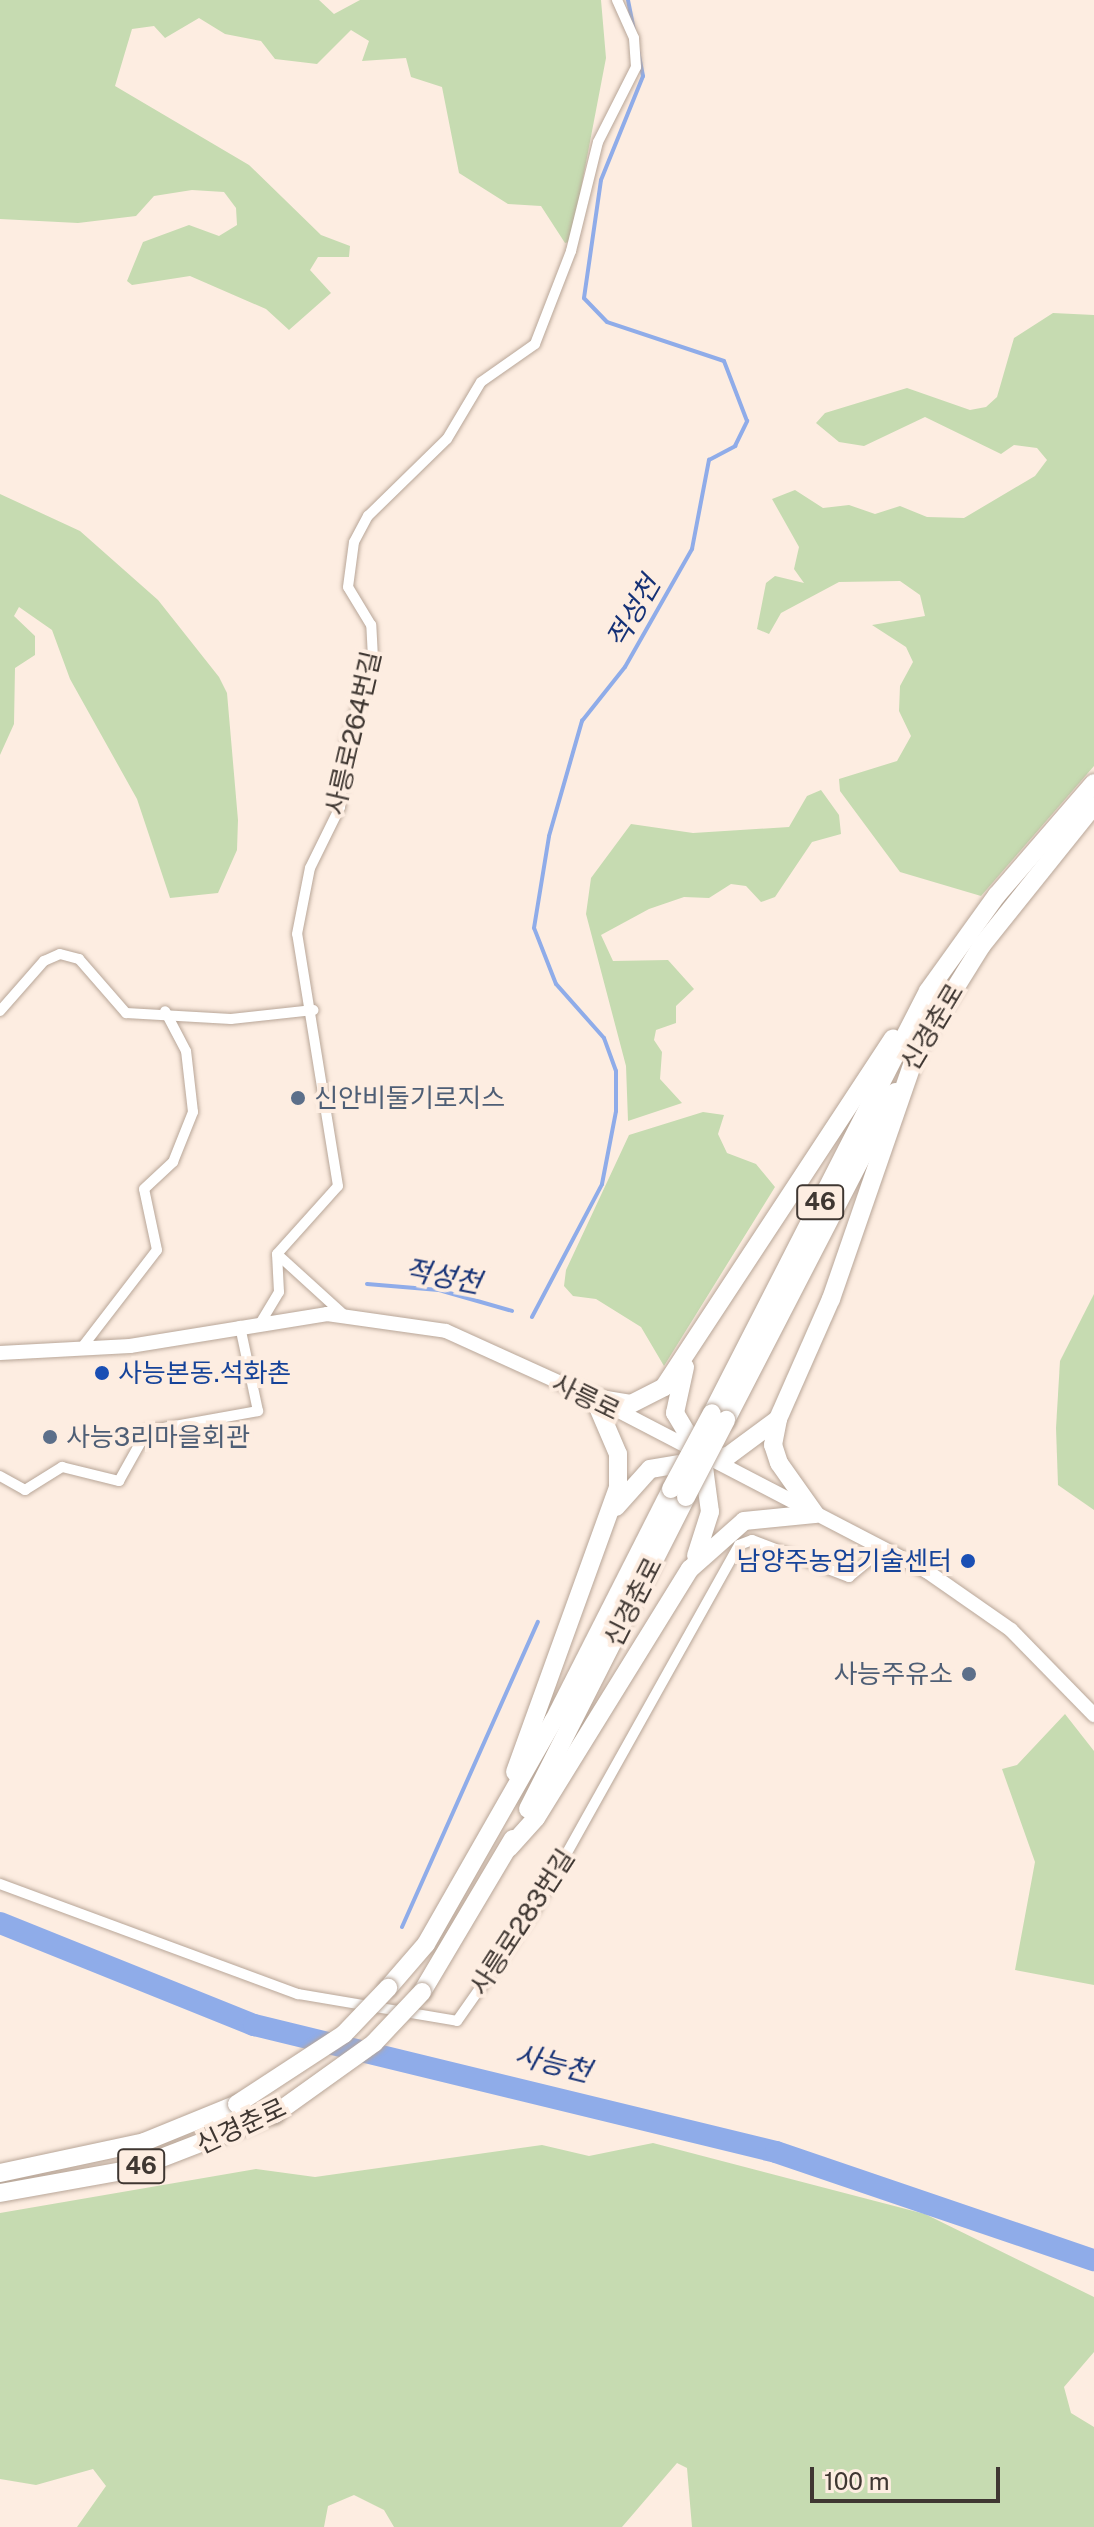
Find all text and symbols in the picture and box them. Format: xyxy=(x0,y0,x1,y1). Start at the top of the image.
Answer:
water label: 적성천 xyxy=(599,570,667,654)
street label: 사릉로264번길 xyxy=(319,648,387,818)
street label: 신경춘로 xyxy=(894,978,970,1076)
place label: 신안비둘기로지스 xyxy=(314,1082,505,1114)
marker: 신안비둘기로지스 xyxy=(289,1089,307,1107)
road number: 46 xyxy=(796,1182,844,1222)
water label: 적성천 xyxy=(402,1252,484,1300)
place label: 사능본동.석화촌 xyxy=(118,1357,291,1389)
marker: 사능본동.석화촌 xyxy=(93,1364,111,1382)
street label: 사릉로 xyxy=(547,1367,625,1427)
place label: 사능3리마을회관 xyxy=(66,1421,250,1453)
marker: 사능3리마을회관 xyxy=(41,1428,59,1446)
place label: 남양주농업기술센터 xyxy=(737,1545,952,1577)
street label: 신경춘로 xyxy=(597,1552,669,1652)
marker: 남양주농업기술센터 xyxy=(959,1552,977,1570)
place label: 사능주유소 xyxy=(833,1658,953,1690)
marker: 사능주유소 xyxy=(960,1665,978,1683)
street label: 사릉로283번길 xyxy=(463,1843,581,2001)
water label: 사능천 xyxy=(511,2037,595,2089)
street label: 신경춘로 xyxy=(191,2092,291,2160)
road number: 46 xyxy=(117,2146,165,2186)
scale bar xyxy=(814,2451,1004,2501)
text: 100 m xyxy=(824,2467,890,2495)

